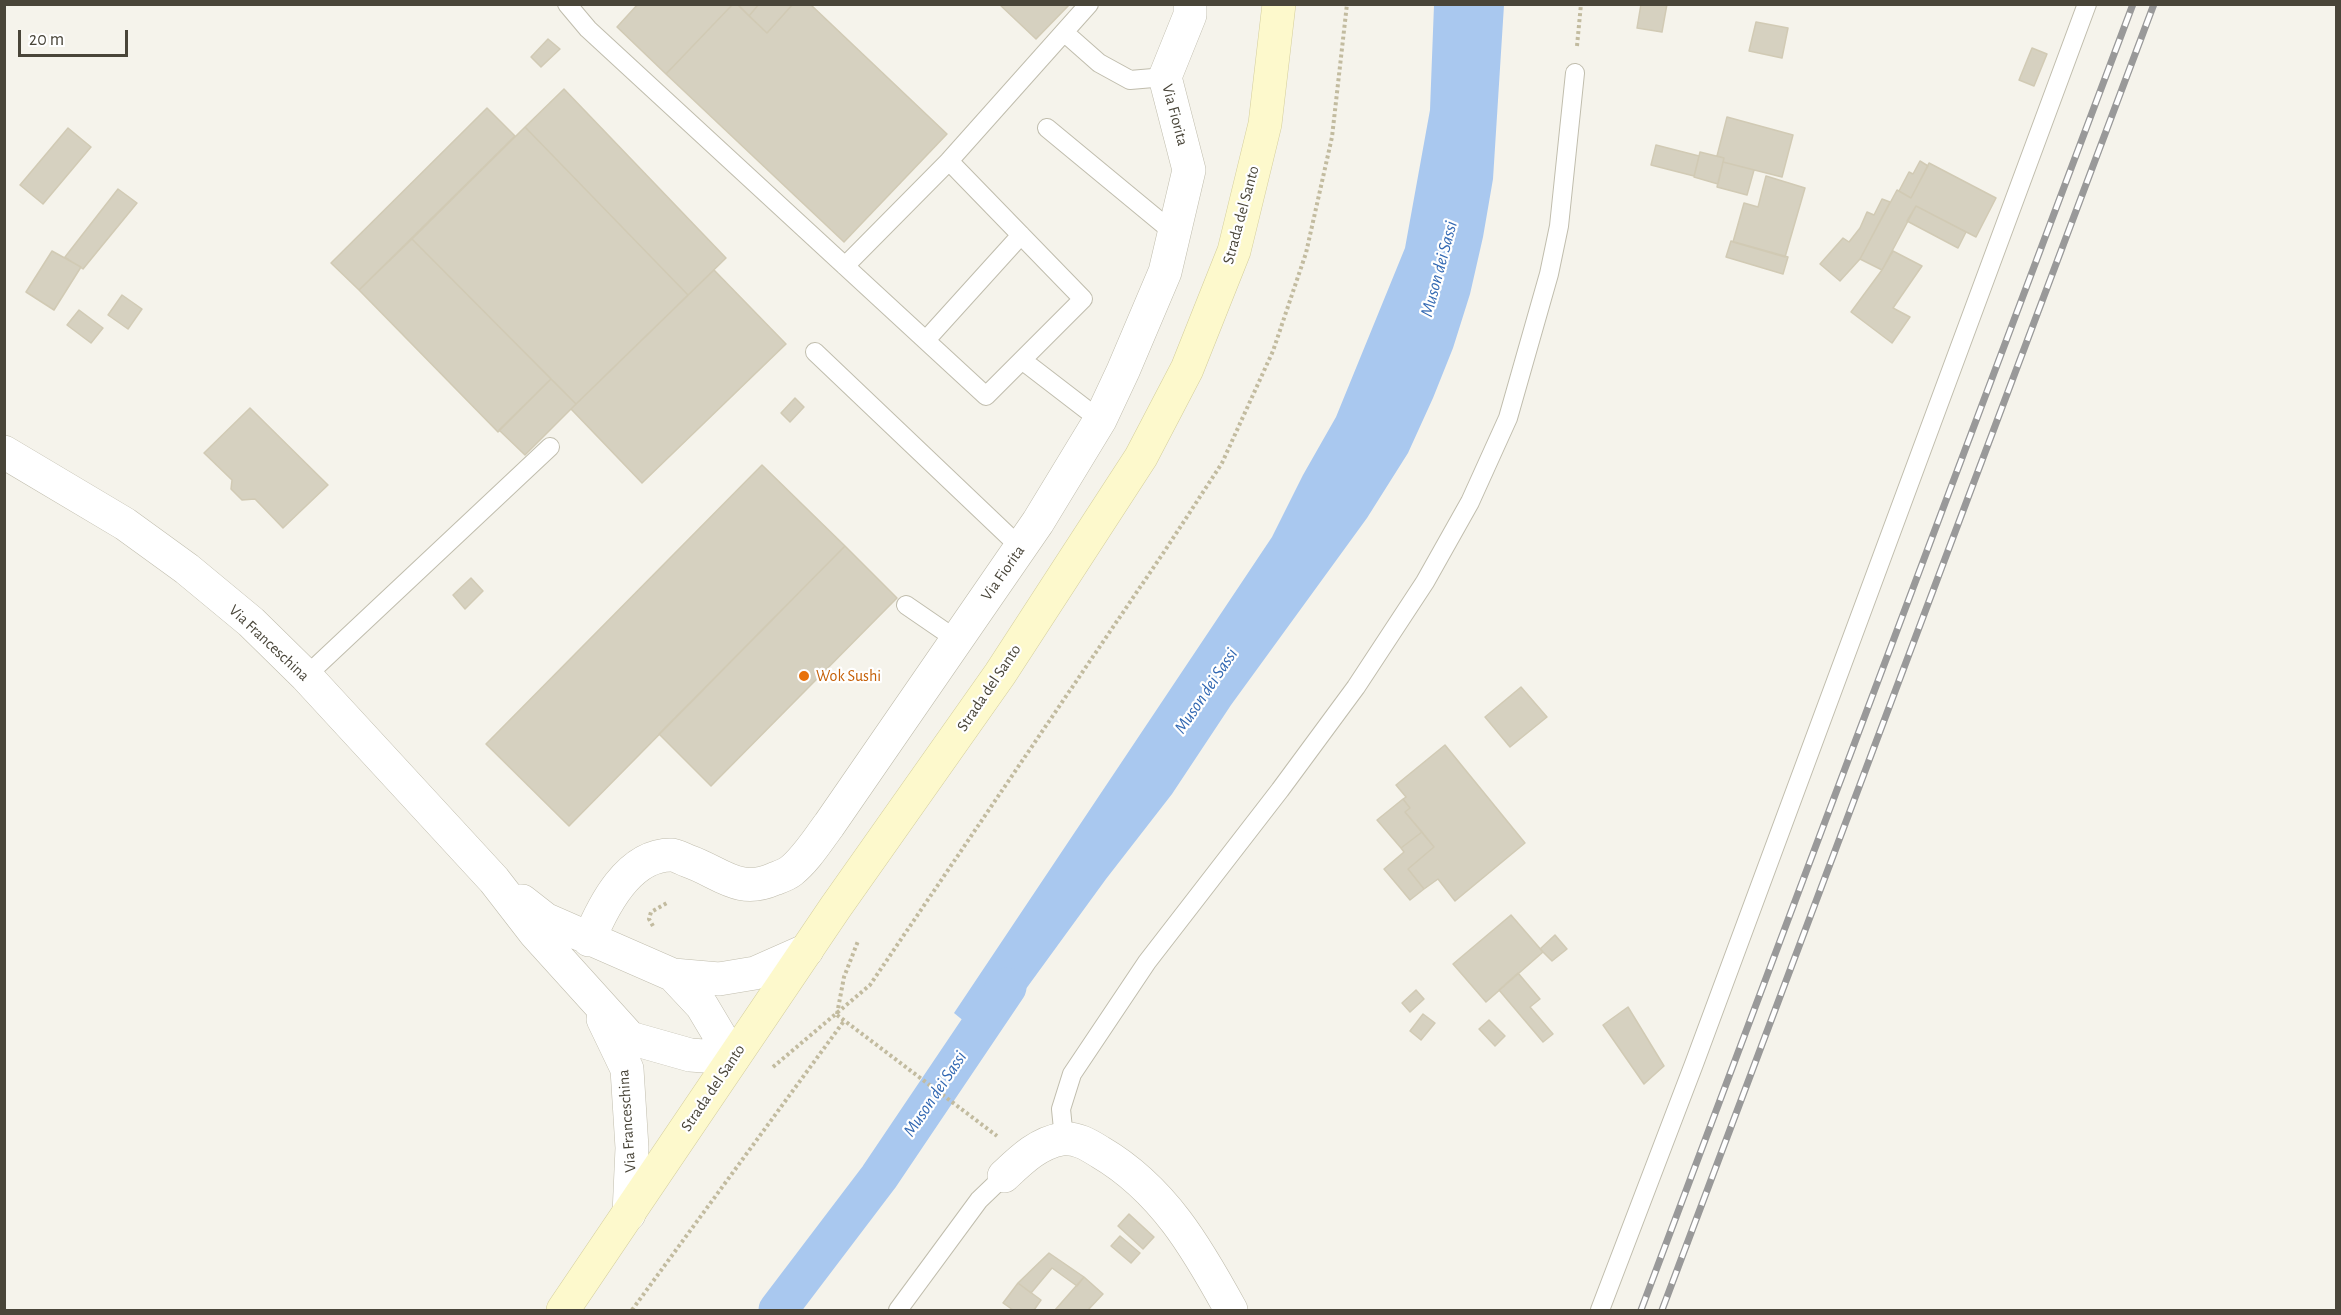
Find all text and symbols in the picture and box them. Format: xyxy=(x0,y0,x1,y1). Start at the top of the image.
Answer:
scale bar xyxy=(21,18,130,56)
text: 20 m xyxy=(29,31,64,49)
street label: Via Fiorita xyxy=(1158,82,1192,148)
street label: Strada del Santo xyxy=(1219,164,1263,266)
water label: Muson dei Sassi xyxy=(1416,219,1462,319)
street label: Via Fiorita xyxy=(977,542,1029,604)
street label: Via Franceschina xyxy=(225,601,313,685)
street label: Strada del Santo xyxy=(953,641,1025,735)
water label: Muson dei Sassi xyxy=(1170,644,1242,738)
place label: Wok Sushi xyxy=(816,666,881,686)
marker: Wok Sushi xyxy=(797,669,811,683)
street label: Strada del Santo xyxy=(677,1041,749,1135)
water label: Muson dei Sassi xyxy=(899,1047,971,1141)
street label: Via Franceschina xyxy=(614,1069,640,1173)

